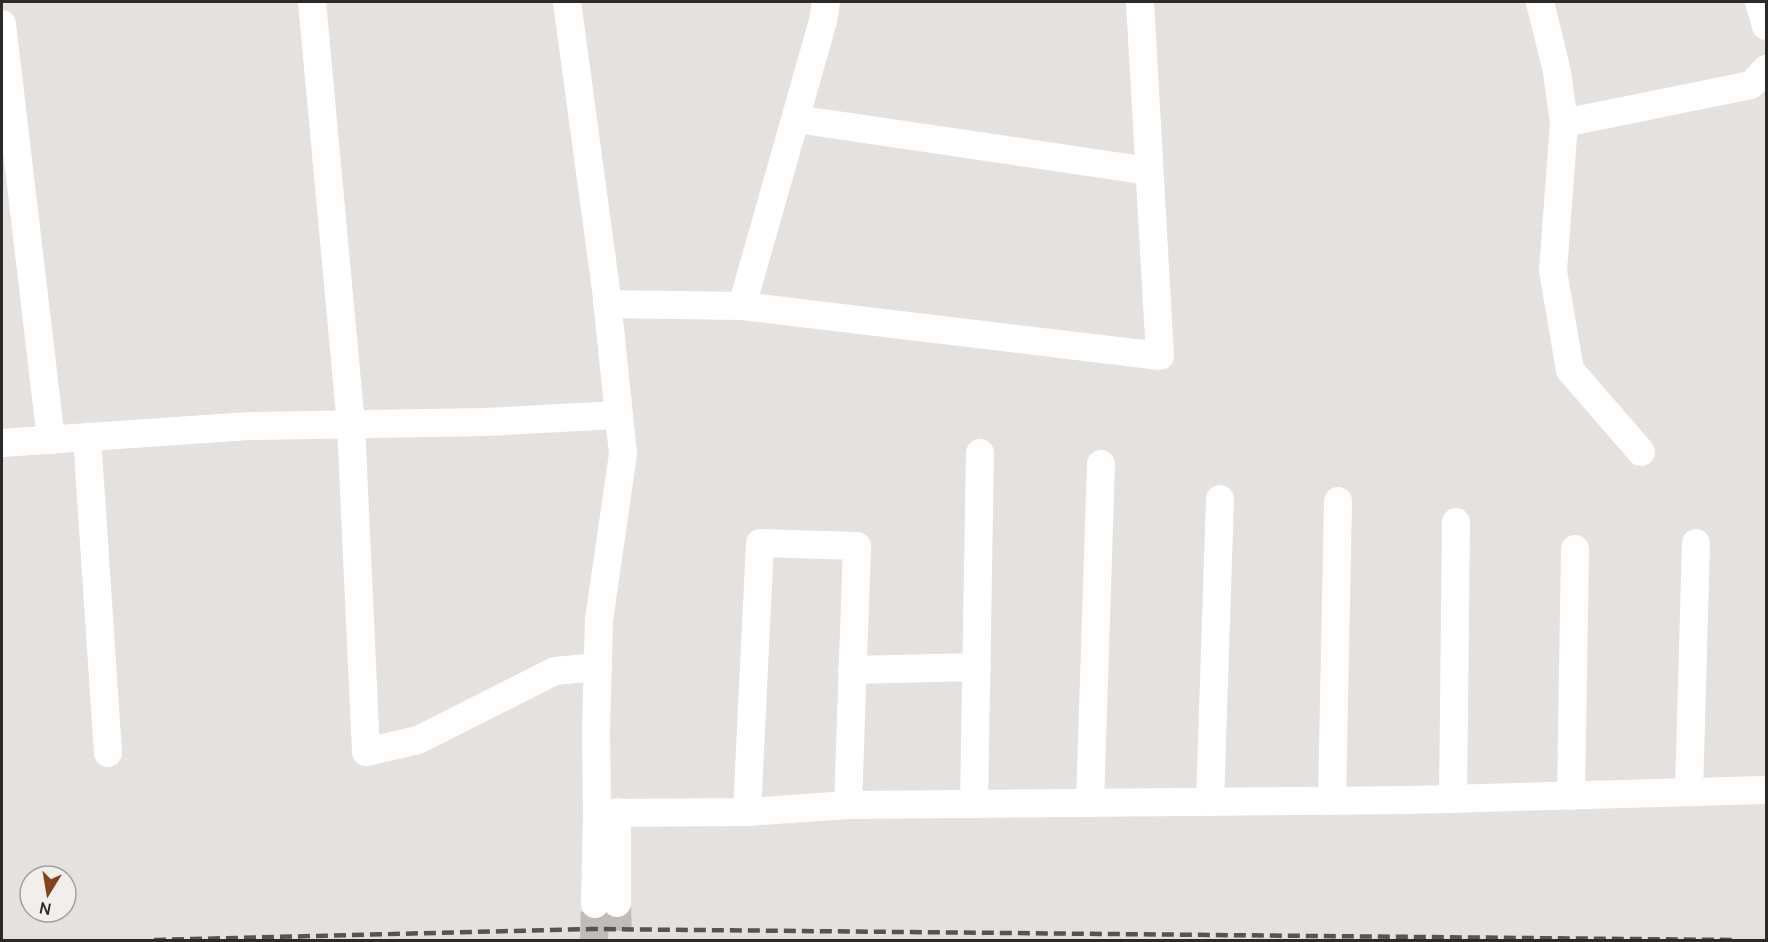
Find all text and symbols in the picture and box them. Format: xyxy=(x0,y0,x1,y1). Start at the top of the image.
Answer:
north arrow xyxy=(18,864,78,924)
text: N xyxy=(37,897,53,921)

